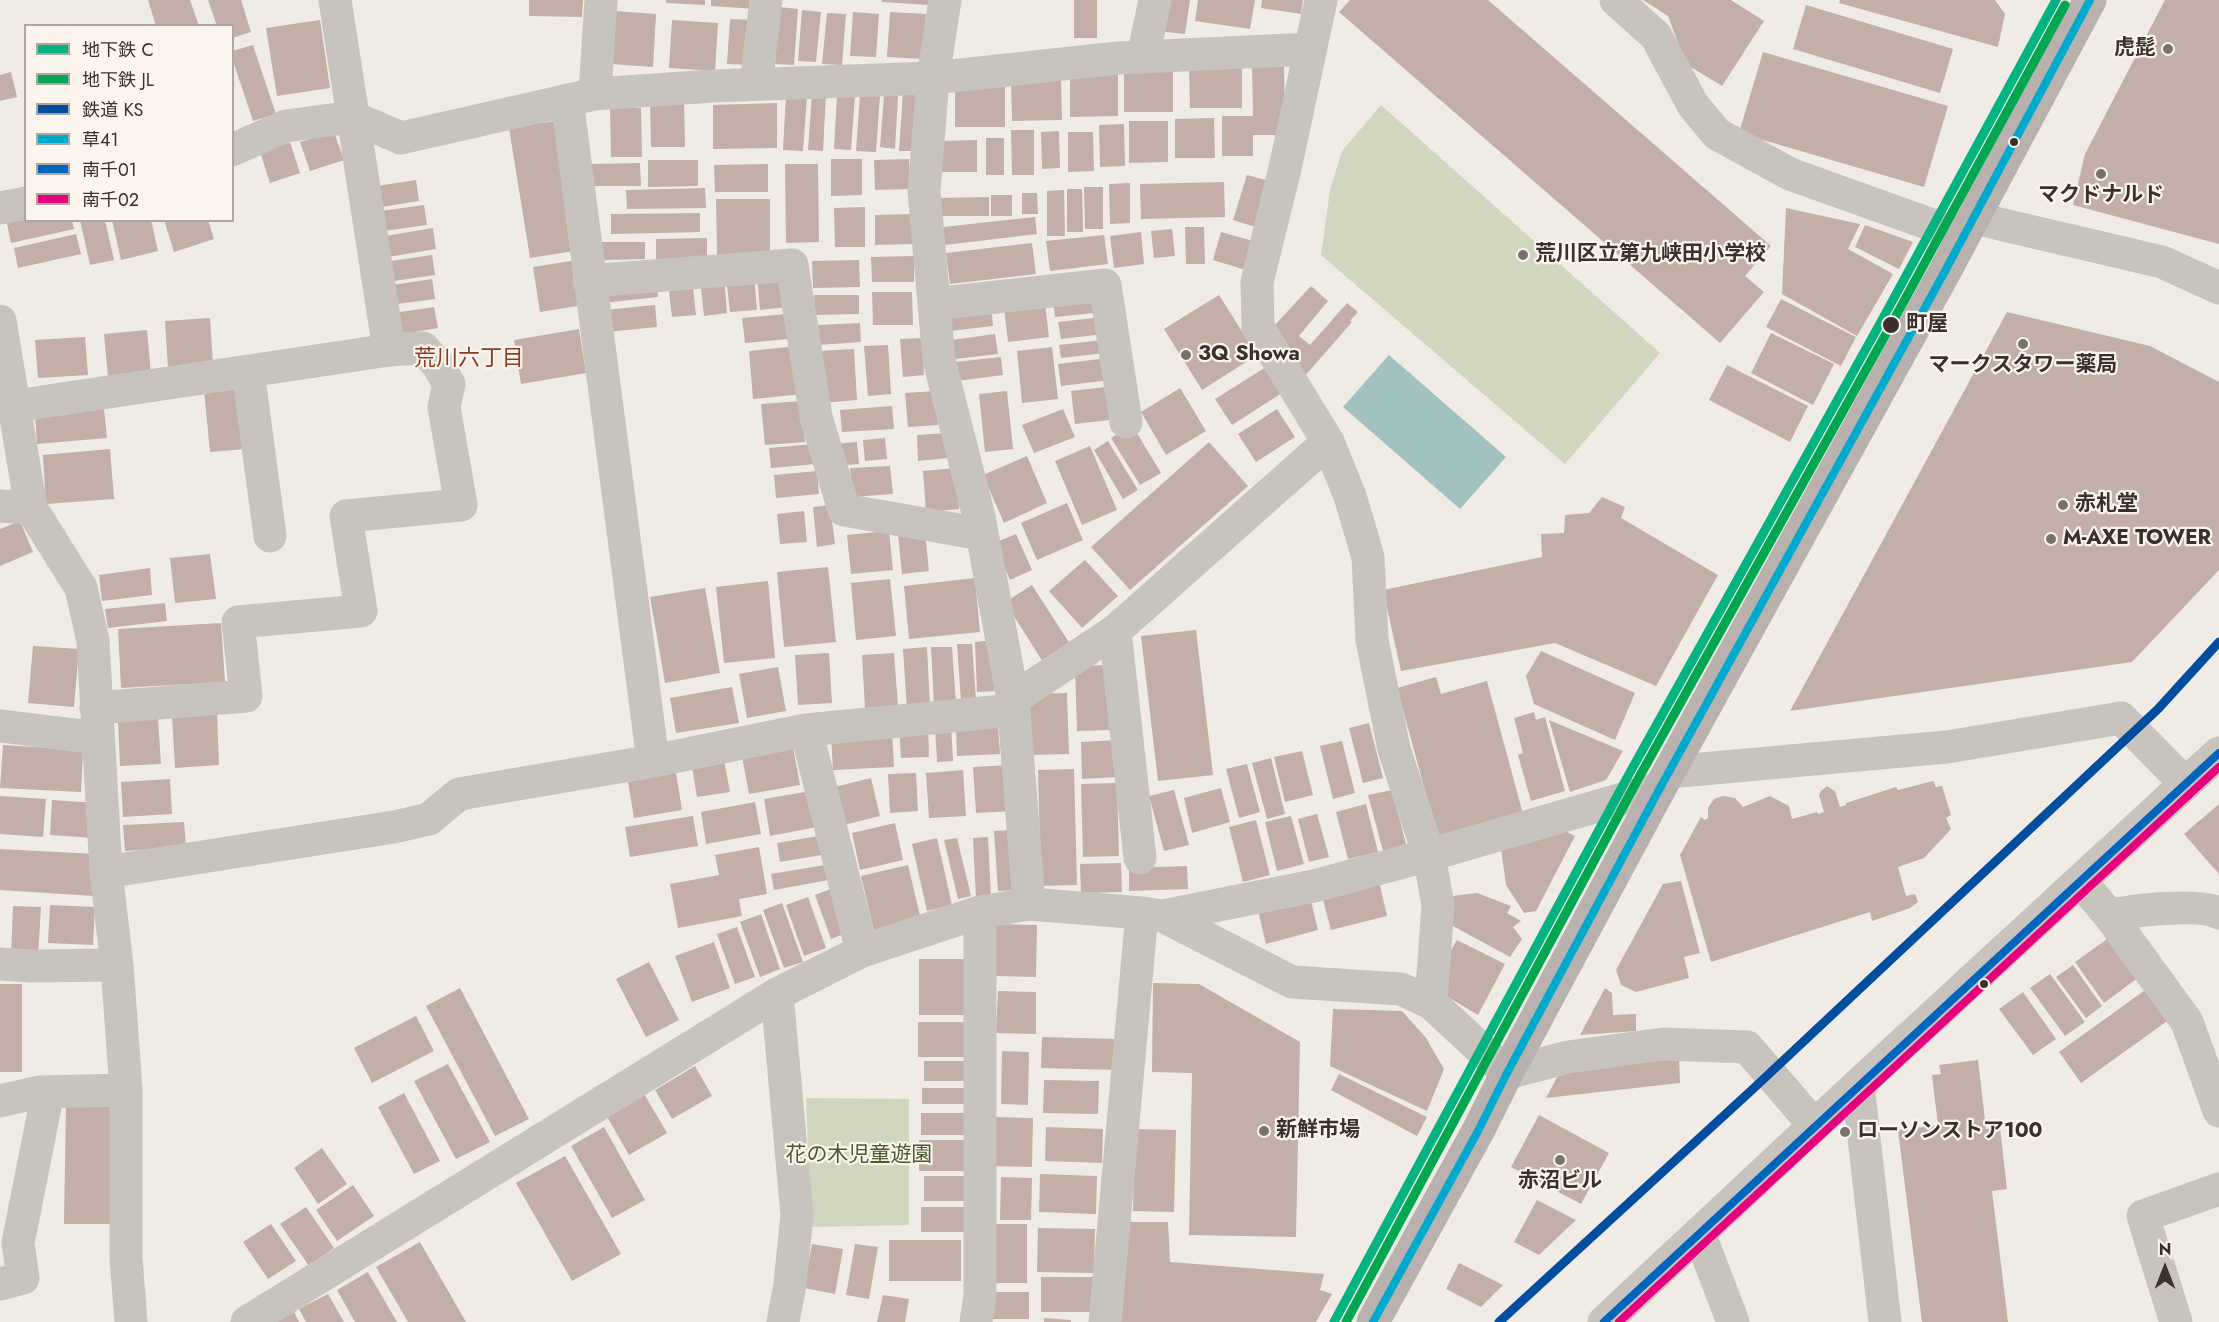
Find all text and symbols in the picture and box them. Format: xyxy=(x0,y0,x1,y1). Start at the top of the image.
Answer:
legend xyxy=(24,24,234,222)
place label: 虎髭 xyxy=(2114,36,2156,62)
text: 地下鉄 C xyxy=(82,37,154,63)
marker: 虎髭 xyxy=(2161,42,2175,56)
text: 地下鉄 JL xyxy=(82,67,154,93)
text: 鉄道 KS xyxy=(82,97,143,123)
text: 草41 xyxy=(82,127,119,153)
unlabelled marker xyxy=(2008,136,2020,148)
text: 南千01 xyxy=(82,157,137,183)
marker: マクドナルド xyxy=(2094,167,2108,181)
place label: マクドナルド xyxy=(2038,183,2164,209)
text: 南千02 xyxy=(82,187,139,213)
place label: 荒川区立第九峡田小学校 xyxy=(1535,242,1766,268)
marker: 荒川区立第九峡田小学校 xyxy=(1516,248,1530,262)
place label: 町屋 xyxy=(1906,312,1948,338)
marker: 町屋 xyxy=(1881,315,1901,335)
marker: マークスタワー薬局 xyxy=(2016,337,2030,351)
place label: 3Q Showa xyxy=(1198,342,1300,368)
district label: 荒川六丁目 xyxy=(414,347,524,373)
marker: 3Q Showa xyxy=(1179,348,1193,362)
place label: マークスタワー薬局 xyxy=(1929,353,2117,379)
place label: 赤札堂 xyxy=(2075,492,2138,518)
marker: 赤札堂 xyxy=(2056,498,2070,512)
place label: M-AXE TOWER xyxy=(2063,526,2211,552)
marker: M-AXE TOWER xyxy=(2044,532,2058,546)
unlabelled marker xyxy=(1978,978,1990,990)
place label: 新鮮市場 xyxy=(1276,1118,1360,1144)
place label: ローソンストア100 xyxy=(1857,1119,2042,1145)
marker: 新鮮市場 xyxy=(1257,1124,1271,1138)
marker: ローソンストア100 xyxy=(1838,1125,1852,1139)
park label: 花の木児童遊園 xyxy=(786,1143,932,1169)
marker: 赤沼ビル xyxy=(1553,1153,1567,1167)
place label: 赤沼ビル xyxy=(1518,1169,1602,1195)
north arrow xyxy=(2135,1238,2195,1298)
text: N xyxy=(2159,1238,2171,1261)

